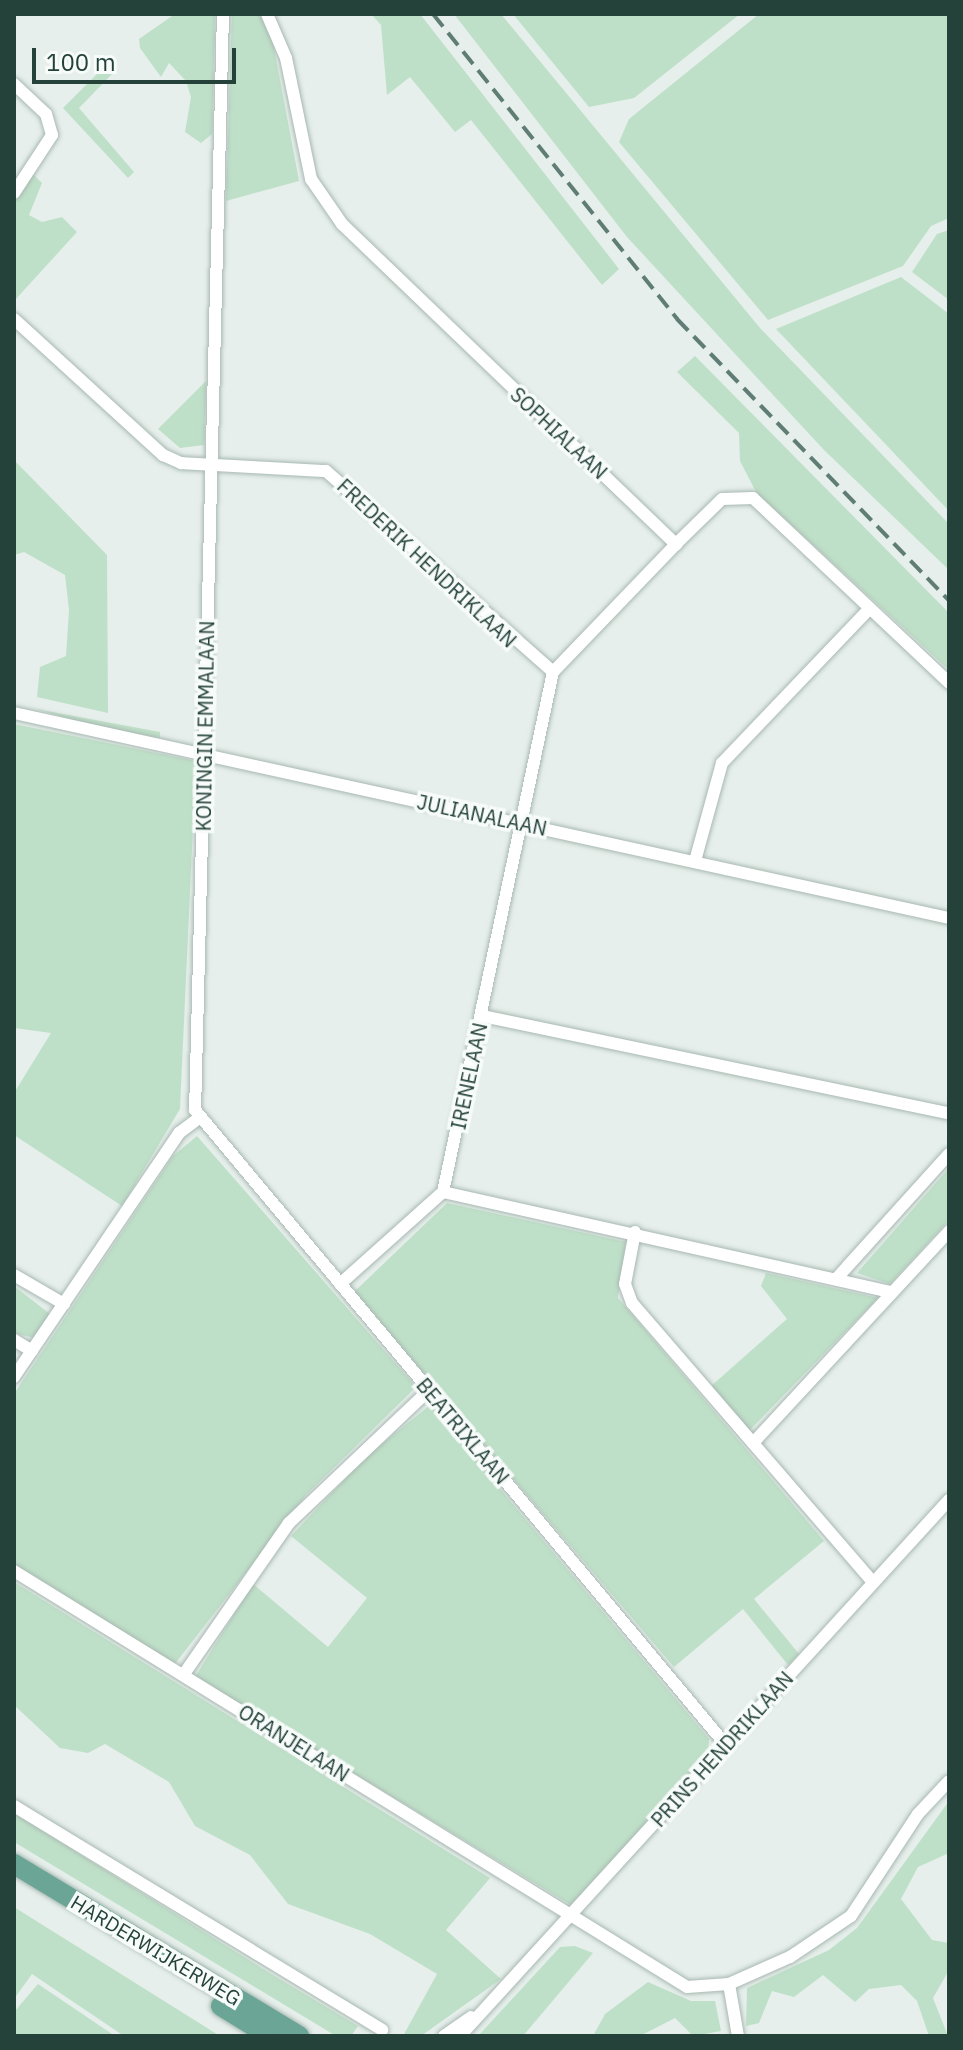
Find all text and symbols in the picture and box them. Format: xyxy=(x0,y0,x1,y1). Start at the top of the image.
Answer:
scale bar xyxy=(36,32,240,82)
text: 100 m xyxy=(46,46,116,78)
street label: SOPHIALAAN xyxy=(506,382,612,484)
street label: FREDERIK HENDRIKLAAN xyxy=(332,474,522,652)
street label: KONINGIN EMMALAAN xyxy=(191,620,219,832)
street label: JULIANALAAN xyxy=(415,790,549,840)
street label: IRENELAAN xyxy=(446,1020,492,1132)
street label: BEATRIXLAAN xyxy=(412,1373,514,1489)
street label: PRINS HENDRIKLAAN xyxy=(646,1666,798,1832)
street label: ORANJELAAN xyxy=(234,1699,354,1787)
street label: HARDERWIJKERWEG xyxy=(67,1890,245,2010)

